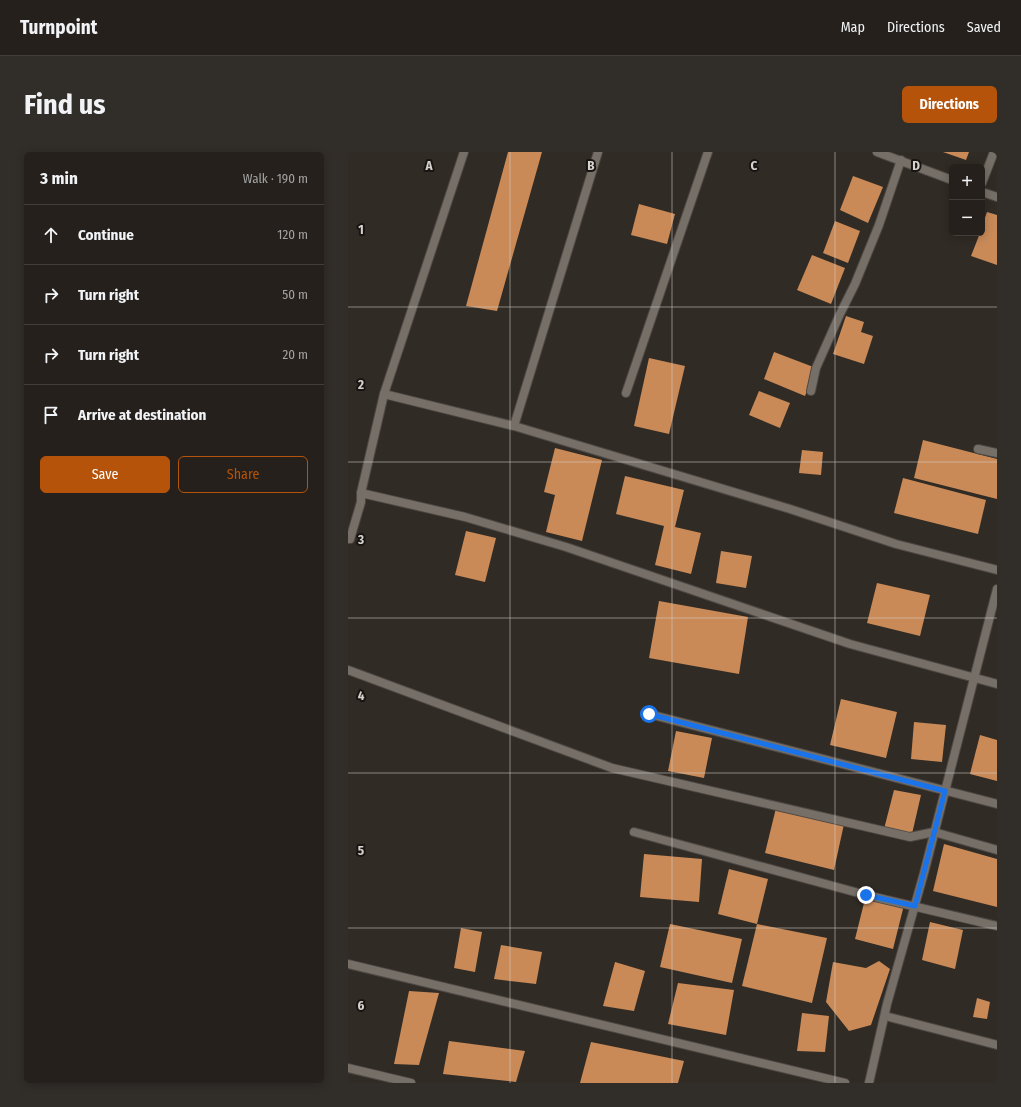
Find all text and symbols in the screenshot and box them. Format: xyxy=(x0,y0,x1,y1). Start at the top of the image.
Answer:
text: Turnpoint xyxy=(20,16,97,39)
text: Map xyxy=(841,19,865,36)
text: Directions xyxy=(887,19,945,36)
text: Saved xyxy=(967,19,1001,36)
button: Directions xyxy=(902,86,997,123)
text: Find us xyxy=(24,88,106,121)
text: A xyxy=(424,158,433,173)
text: B xyxy=(587,158,595,173)
text: C xyxy=(751,158,758,173)
text: D xyxy=(912,158,920,173)
map controls xyxy=(949,164,985,236)
button: + xyxy=(949,164,985,200)
text: 3 min xyxy=(40,168,78,189)
text: Walk · 190 m xyxy=(243,171,308,186)
button: − xyxy=(949,200,985,236)
text: 1 xyxy=(358,222,364,237)
icon: ahead xyxy=(40,224,62,246)
text: Continue xyxy=(78,226,134,244)
text: 120 m xyxy=(277,227,308,242)
icon: right xyxy=(40,284,62,306)
text: Turn right xyxy=(78,286,139,304)
text: 50 m xyxy=(282,287,308,302)
icon: right xyxy=(40,344,62,366)
text: Turn right xyxy=(78,346,139,364)
text: 20 m xyxy=(282,347,308,362)
text: 2 xyxy=(357,377,364,392)
icon: arrive xyxy=(40,404,62,426)
text: Arrive at destination xyxy=(78,406,206,424)
button: Save xyxy=(40,456,170,493)
button: Share xyxy=(178,456,308,493)
text: 3 xyxy=(357,532,364,547)
text: 4 xyxy=(358,688,365,703)
route start xyxy=(640,705,658,723)
text: 5 xyxy=(358,843,364,858)
route end xyxy=(857,886,875,904)
text: 6 xyxy=(358,998,365,1013)

